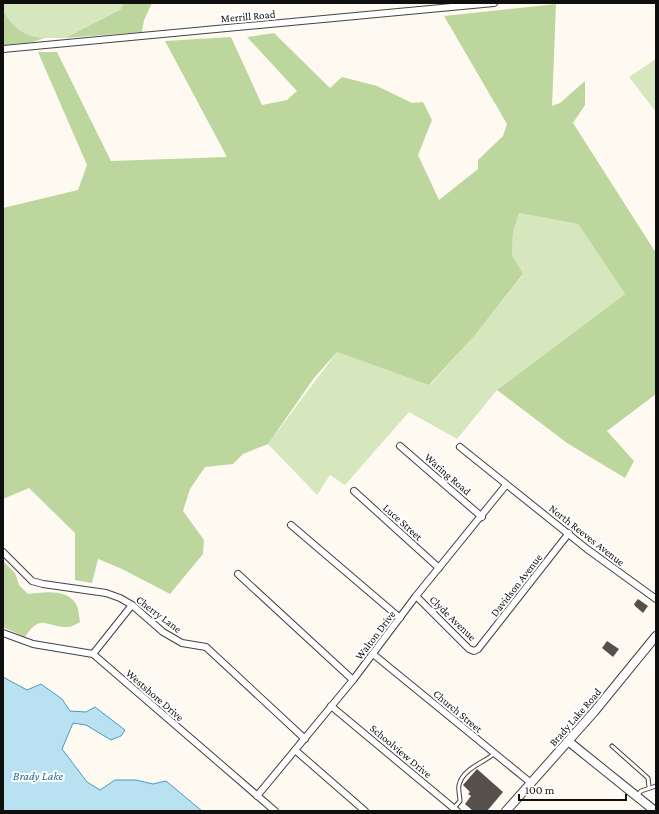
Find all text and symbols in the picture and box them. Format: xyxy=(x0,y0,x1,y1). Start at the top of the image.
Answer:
street label: Merrill Road xyxy=(220,8,276,24)
street label: Waring Road xyxy=(422,451,474,498)
street label: Luce Street xyxy=(381,501,425,543)
street label: North Reeves Avenue xyxy=(547,502,627,568)
street label: Davidson Avenue xyxy=(488,551,544,619)
street label: Cherry Lane xyxy=(133,593,184,636)
street label: Clyde Avenue xyxy=(427,593,479,644)
street label: Walton Drive xyxy=(353,608,397,662)
street label: Westshore Drive xyxy=(124,667,186,723)
street label: Brady Lake Road xyxy=(547,685,604,749)
street label: Church Street xyxy=(431,687,485,735)
street label: Schoolview Drive xyxy=(368,722,434,780)
water label: Brady Lake xyxy=(13,769,64,783)
scale bar xyxy=(519,776,626,802)
text: 100 m xyxy=(525,783,555,797)

